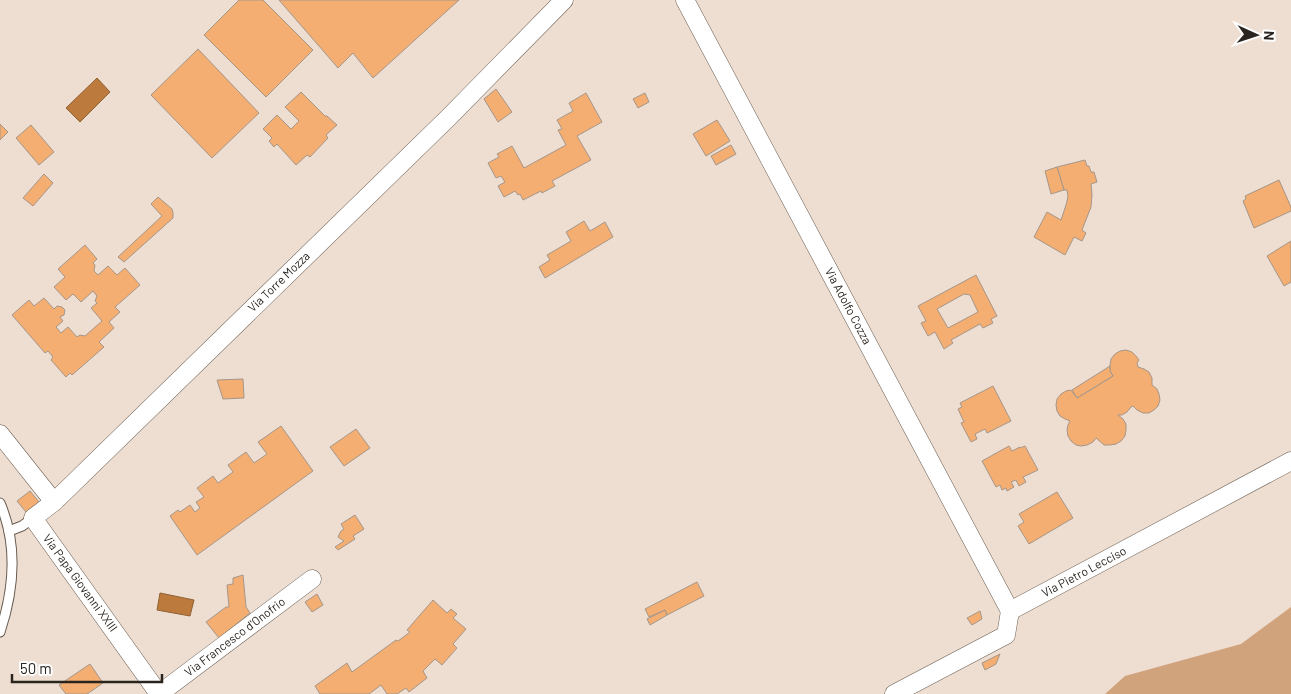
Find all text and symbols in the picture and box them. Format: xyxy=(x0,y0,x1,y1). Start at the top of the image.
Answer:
north arrow xyxy=(1231,10,1281,60)
text: N xyxy=(1261,31,1278,41)
street label: Via Torre Mozza xyxy=(244,248,312,314)
street label: Via Adolfo Cozza xyxy=(823,265,875,346)
street label: Via Papa Giovanni XXIII xyxy=(41,531,121,634)
street label: Via Pietro Lecciso xyxy=(1039,543,1128,599)
street label: Via Francesco d'Onofrio xyxy=(181,594,287,679)
scale bar xyxy=(12,652,162,684)
text: 50 m xyxy=(20,659,52,677)

